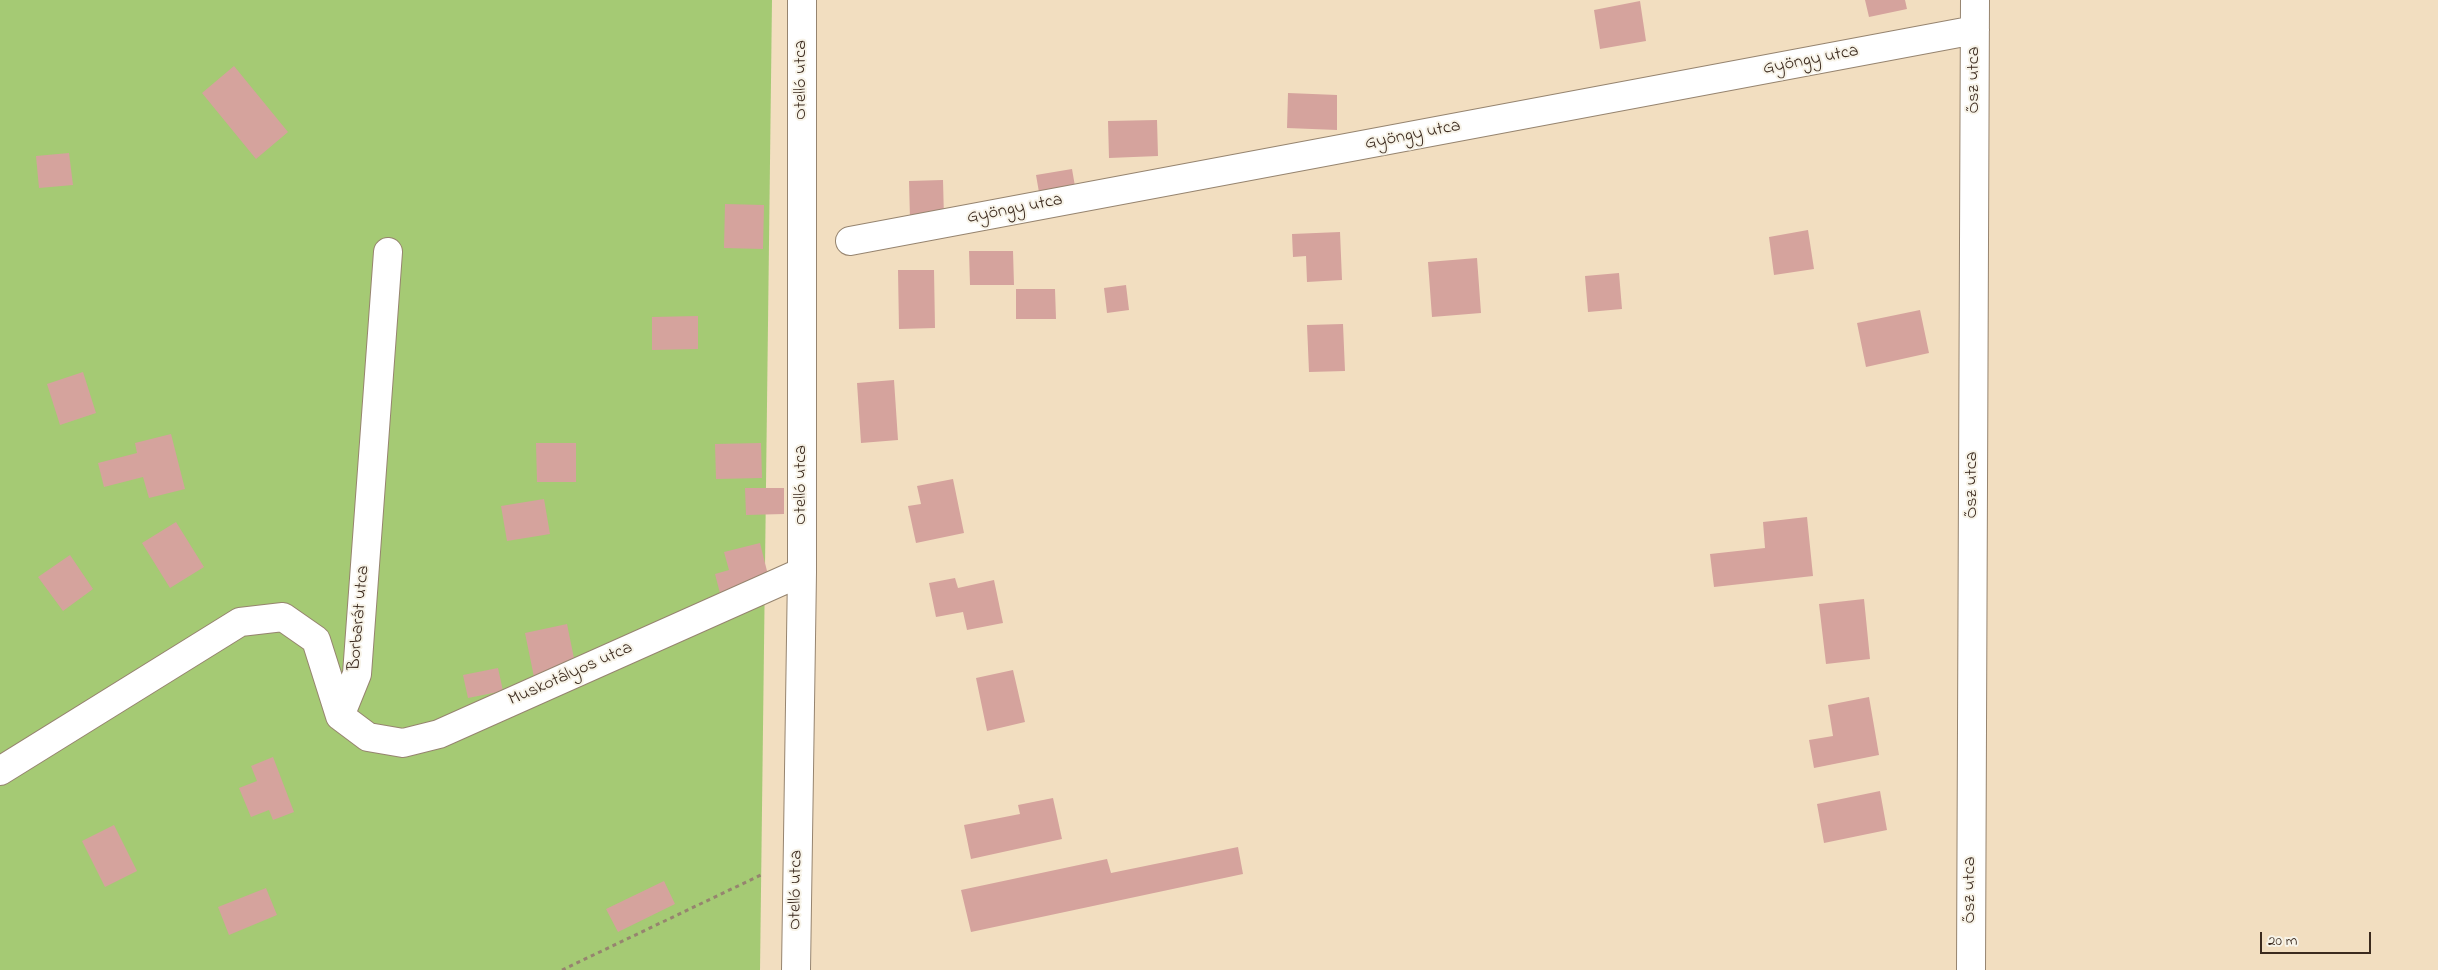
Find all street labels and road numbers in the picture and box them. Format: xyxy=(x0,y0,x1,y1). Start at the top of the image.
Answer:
street label: Otelló utca xyxy=(791,40,813,120)
street label: Gyöngy utca xyxy=(1761,41,1861,81)
street label: Ősz utca xyxy=(1964,46,1986,114)
street label: Gyöngy utca xyxy=(1363,116,1463,156)
street label: Gyöngy utca xyxy=(965,190,1065,230)
street label: Otelló utca xyxy=(791,445,813,525)
street label: Ősz utca xyxy=(1962,451,1984,519)
street label: Borbarát utca xyxy=(345,565,375,671)
street label: Muskotályos utca xyxy=(506,638,636,712)
street label: Otelló utca xyxy=(786,850,808,930)
street label: Ősz utca xyxy=(1960,856,1982,924)

